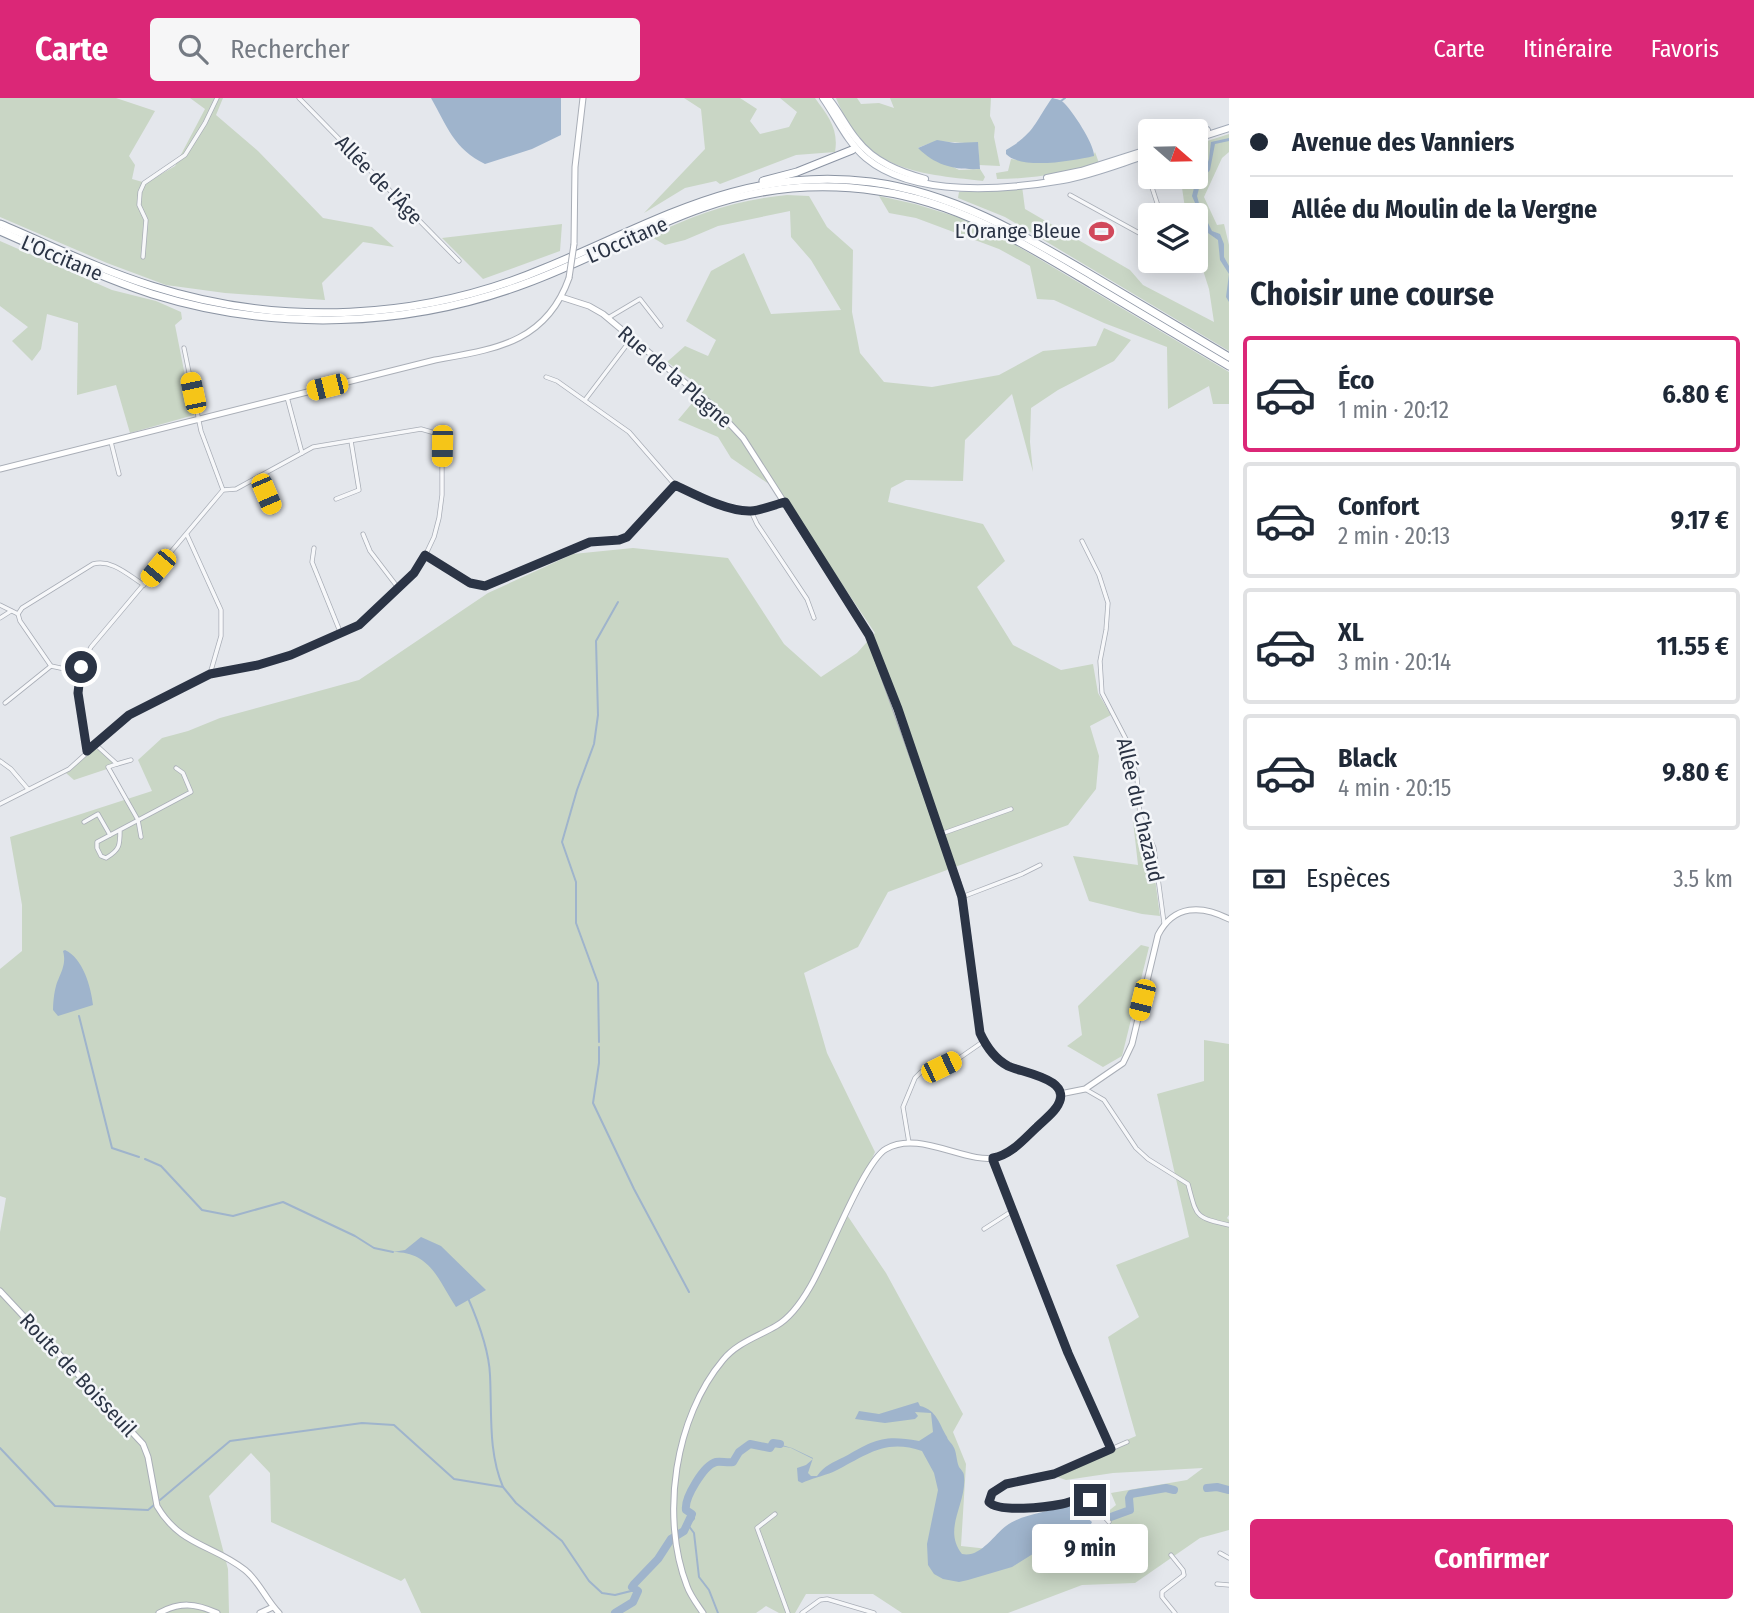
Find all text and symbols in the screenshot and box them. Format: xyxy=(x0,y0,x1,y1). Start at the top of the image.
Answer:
search box xyxy=(150,18,640,81)
text: Carte xyxy=(35,29,108,69)
icon: search xyxy=(174,30,212,68)
text: Rechercher xyxy=(230,34,350,65)
text: Carte xyxy=(1434,35,1485,63)
text: Itinéraire xyxy=(1523,35,1613,63)
text: Favoris xyxy=(1651,35,1719,63)
north arrow xyxy=(1138,119,1208,189)
map controls xyxy=(1138,119,1208,273)
text: Avenue des Vanniers xyxy=(1292,127,1515,158)
street label: Allée de l'Âge xyxy=(330,130,428,230)
text: Allée du Moulin de la Vergne xyxy=(1292,194,1597,225)
button: layers xyxy=(1138,203,1208,273)
street label: L'Occitane xyxy=(582,211,672,269)
sports icon: L'Orange Bleue xyxy=(1087,217,1115,245)
place label: L'Orange Bleue xyxy=(955,218,1081,244)
street label: L'Occitane xyxy=(17,229,107,287)
text: Choisir une course xyxy=(1250,275,1494,313)
street label: Rue de la Plagne xyxy=(613,320,737,434)
icon: car xyxy=(1254,363,1317,426)
text: Éco xyxy=(1338,365,1375,396)
car xyxy=(179,370,208,416)
car xyxy=(305,372,350,402)
text: 6.80 € xyxy=(1662,379,1729,410)
text: 1 min · 20:12 xyxy=(1338,396,1449,424)
car xyxy=(432,425,453,467)
car xyxy=(249,471,284,517)
icon: car xyxy=(1254,489,1317,552)
text: Confort xyxy=(1338,491,1419,522)
text: 9.17 € xyxy=(1671,505,1729,536)
text: 2 min · 20:13 xyxy=(1338,522,1450,550)
car xyxy=(137,545,180,591)
icon: car xyxy=(1254,615,1317,678)
text: XL xyxy=(1338,617,1364,648)
text: 11.55 € xyxy=(1657,631,1729,662)
text: 3 min · 20:14 xyxy=(1338,648,1451,676)
route start xyxy=(65,651,97,683)
street label: Allée du Chazaud xyxy=(1111,735,1169,885)
icon: car xyxy=(1254,741,1317,804)
text: Black xyxy=(1338,743,1397,774)
text: 9.80 € xyxy=(1662,757,1729,788)
text: 4 min · 20:15 xyxy=(1338,774,1451,802)
icon: cash xyxy=(1250,860,1288,898)
text: Espèces xyxy=(1306,863,1390,894)
text: 3.5 km xyxy=(1673,865,1733,893)
car xyxy=(1127,977,1158,1023)
car xyxy=(918,1048,965,1086)
street label: Route de Boisseuil xyxy=(14,1308,142,1442)
route end xyxy=(1074,1484,1106,1516)
button: Confirmer xyxy=(1250,1519,1733,1599)
callout: 9 min xyxy=(1032,1524,1148,1574)
text: 9 min xyxy=(1064,1534,1116,1562)

